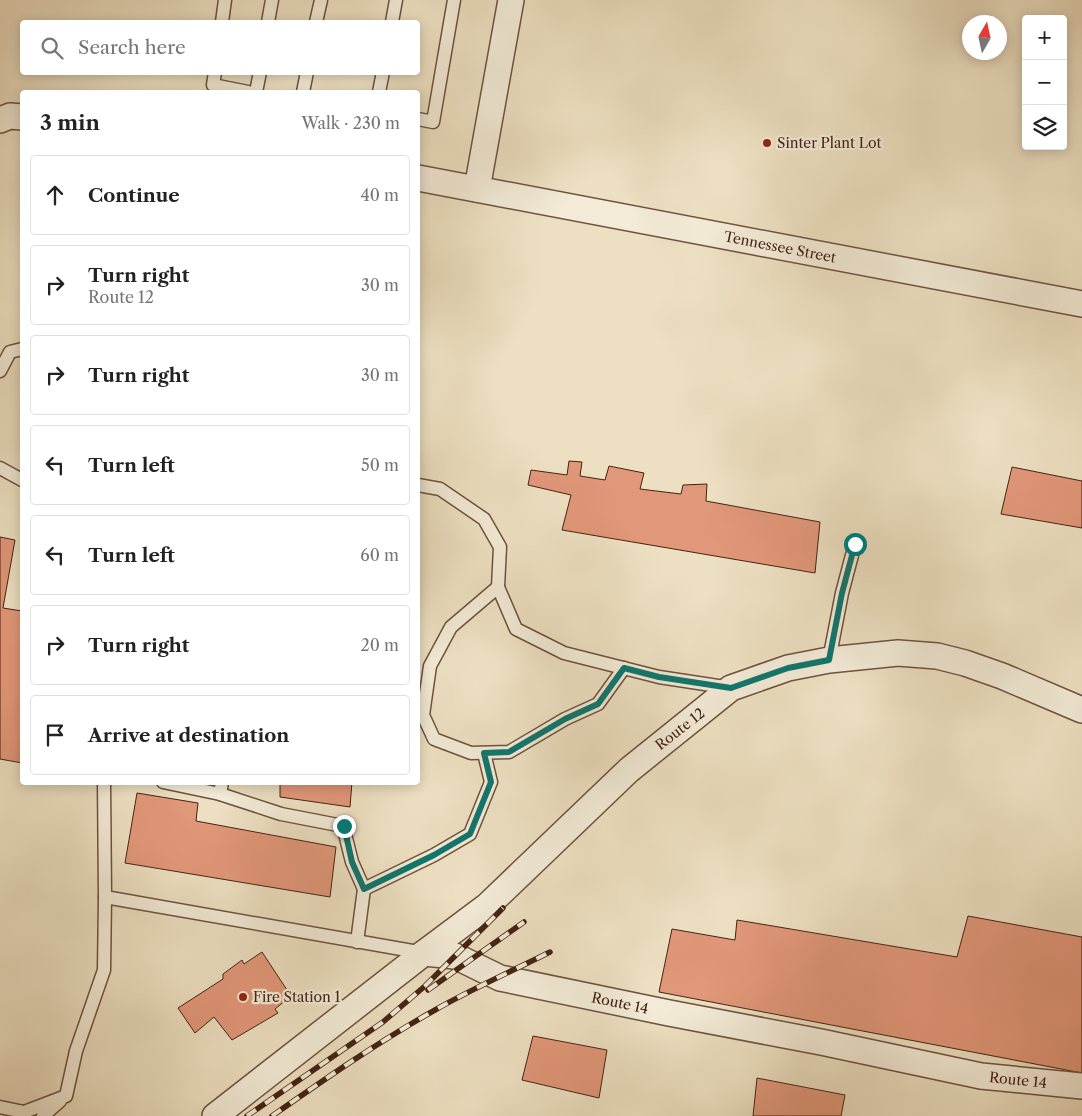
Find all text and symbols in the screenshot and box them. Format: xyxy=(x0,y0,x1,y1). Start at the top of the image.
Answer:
north arrow xyxy=(962,15,1007,60)
map controls xyxy=(1022,15,1067,150)
button: + xyxy=(1022,15,1067,60)
search box xyxy=(20,20,420,75)
icon: search xyxy=(38,34,66,62)
text: Search here xyxy=(78,36,186,59)
button: − xyxy=(1022,60,1067,105)
button: layers xyxy=(1022,105,1067,150)
text: 3 min xyxy=(40,110,100,135)
text: Walk · 230 m xyxy=(301,113,400,133)
place label: Sinter Plant Lot xyxy=(777,134,882,152)
marker: Sinter Plant Lot xyxy=(761,137,773,149)
icon: ahead xyxy=(41,181,69,209)
text: Continue xyxy=(88,184,180,207)
text: 40 m xyxy=(360,185,399,205)
street label: Tennessee Street xyxy=(723,227,838,267)
text: Turn right xyxy=(88,264,189,287)
icon: right xyxy=(41,271,69,299)
text: 30 m xyxy=(361,275,399,295)
text: Route 12 xyxy=(88,287,154,307)
icon: right xyxy=(41,361,69,389)
text: Turn right xyxy=(88,364,189,387)
text: 30 m xyxy=(361,365,399,385)
icon: left xyxy=(41,451,69,479)
text: Turn left xyxy=(88,454,175,477)
text: 50 m xyxy=(361,455,399,475)
route start xyxy=(844,533,867,556)
icon: left xyxy=(41,541,69,569)
text: Turn left xyxy=(88,544,175,567)
text: 60 m xyxy=(360,545,399,565)
icon: right xyxy=(41,631,69,659)
text: Turn right xyxy=(88,634,189,657)
text: 20 m xyxy=(360,635,399,655)
street label: Route 12 xyxy=(652,704,708,754)
icon: arrive xyxy=(41,721,69,749)
text: Arrive at destination xyxy=(88,724,289,747)
route end xyxy=(333,815,356,838)
place label: Fire Station 1 xyxy=(253,988,341,1006)
street label: Route 14 xyxy=(590,988,650,1018)
marker: Fire Station 1 xyxy=(237,991,249,1003)
street label: Route 14 xyxy=(988,1068,1048,1092)

